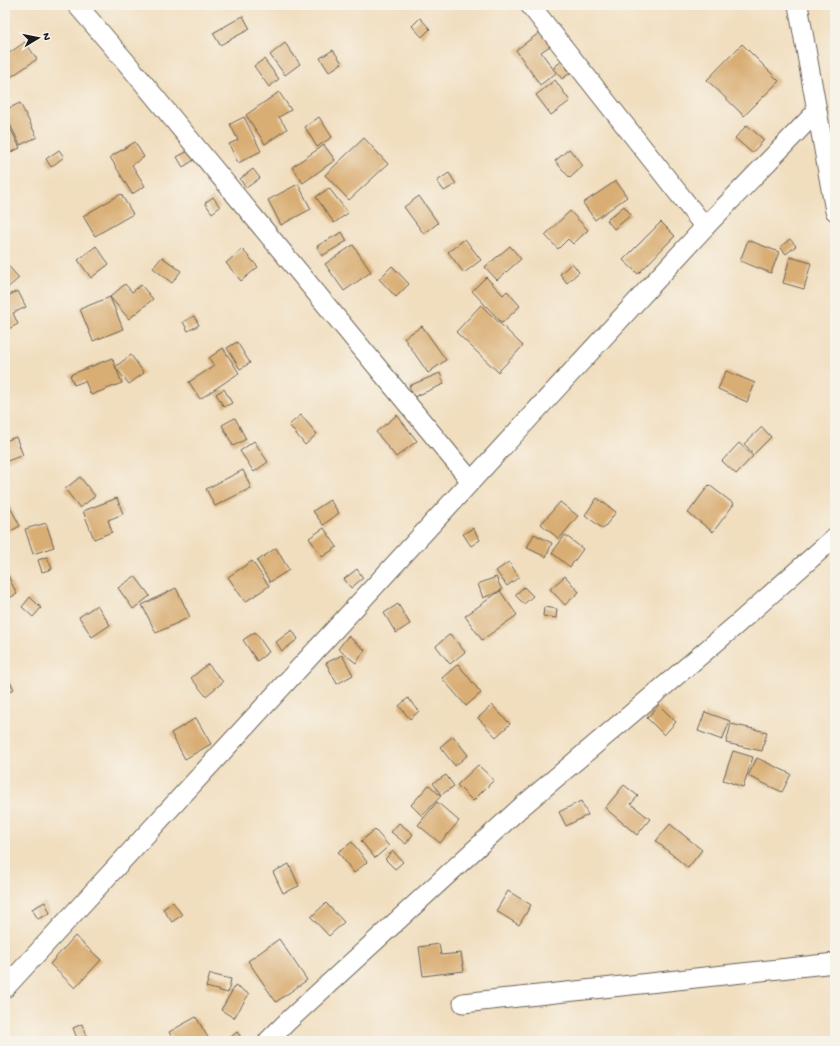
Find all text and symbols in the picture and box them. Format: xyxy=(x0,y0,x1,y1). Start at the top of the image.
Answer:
north arrow xyxy=(18,18,58,58)
text: N xyxy=(39,32,52,41)

